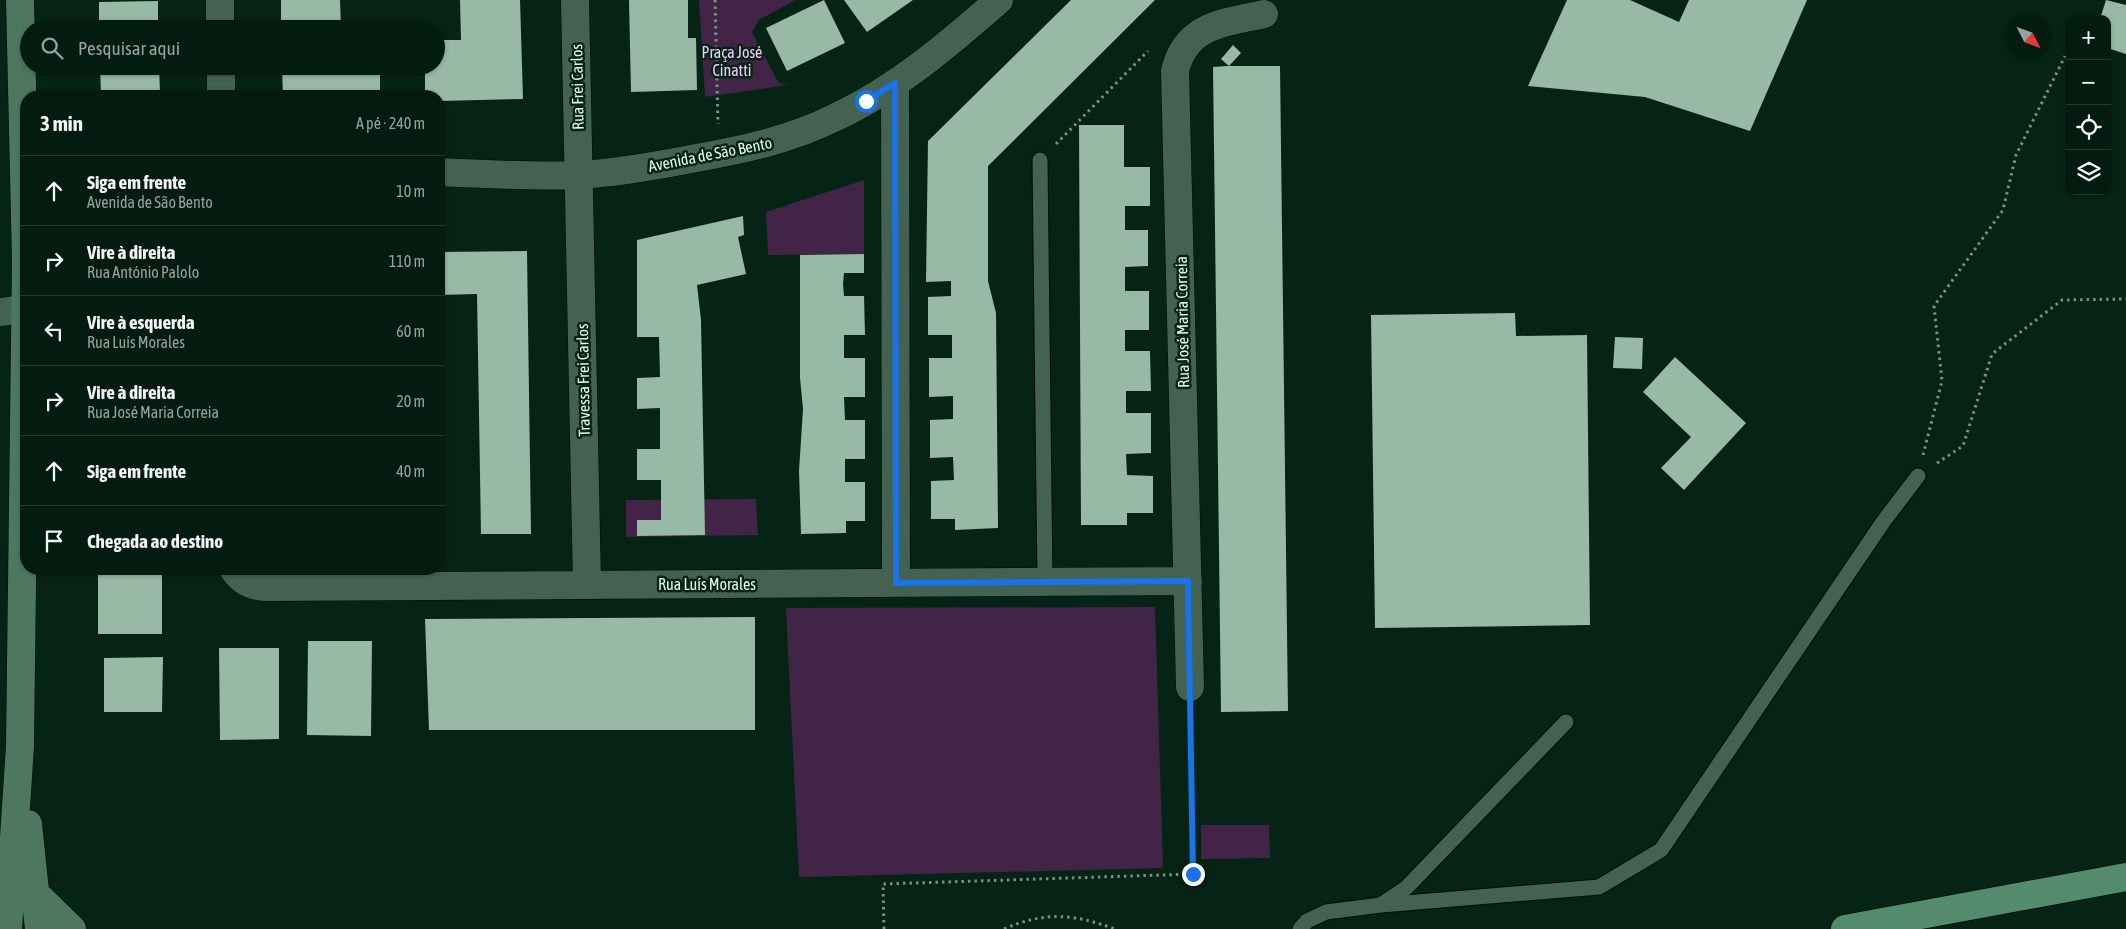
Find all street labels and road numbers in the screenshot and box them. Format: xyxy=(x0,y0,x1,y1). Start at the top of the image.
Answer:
street label: Rua Frei Carlos xyxy=(567,44,587,130)
street label: Avenida de São Bento xyxy=(647,133,773,175)
street label: Rua José Maria Correia xyxy=(1172,256,1192,388)
street label: Travessa Frei Carlos xyxy=(573,323,593,437)
street label: Rua Luís Morales xyxy=(658,575,756,593)

